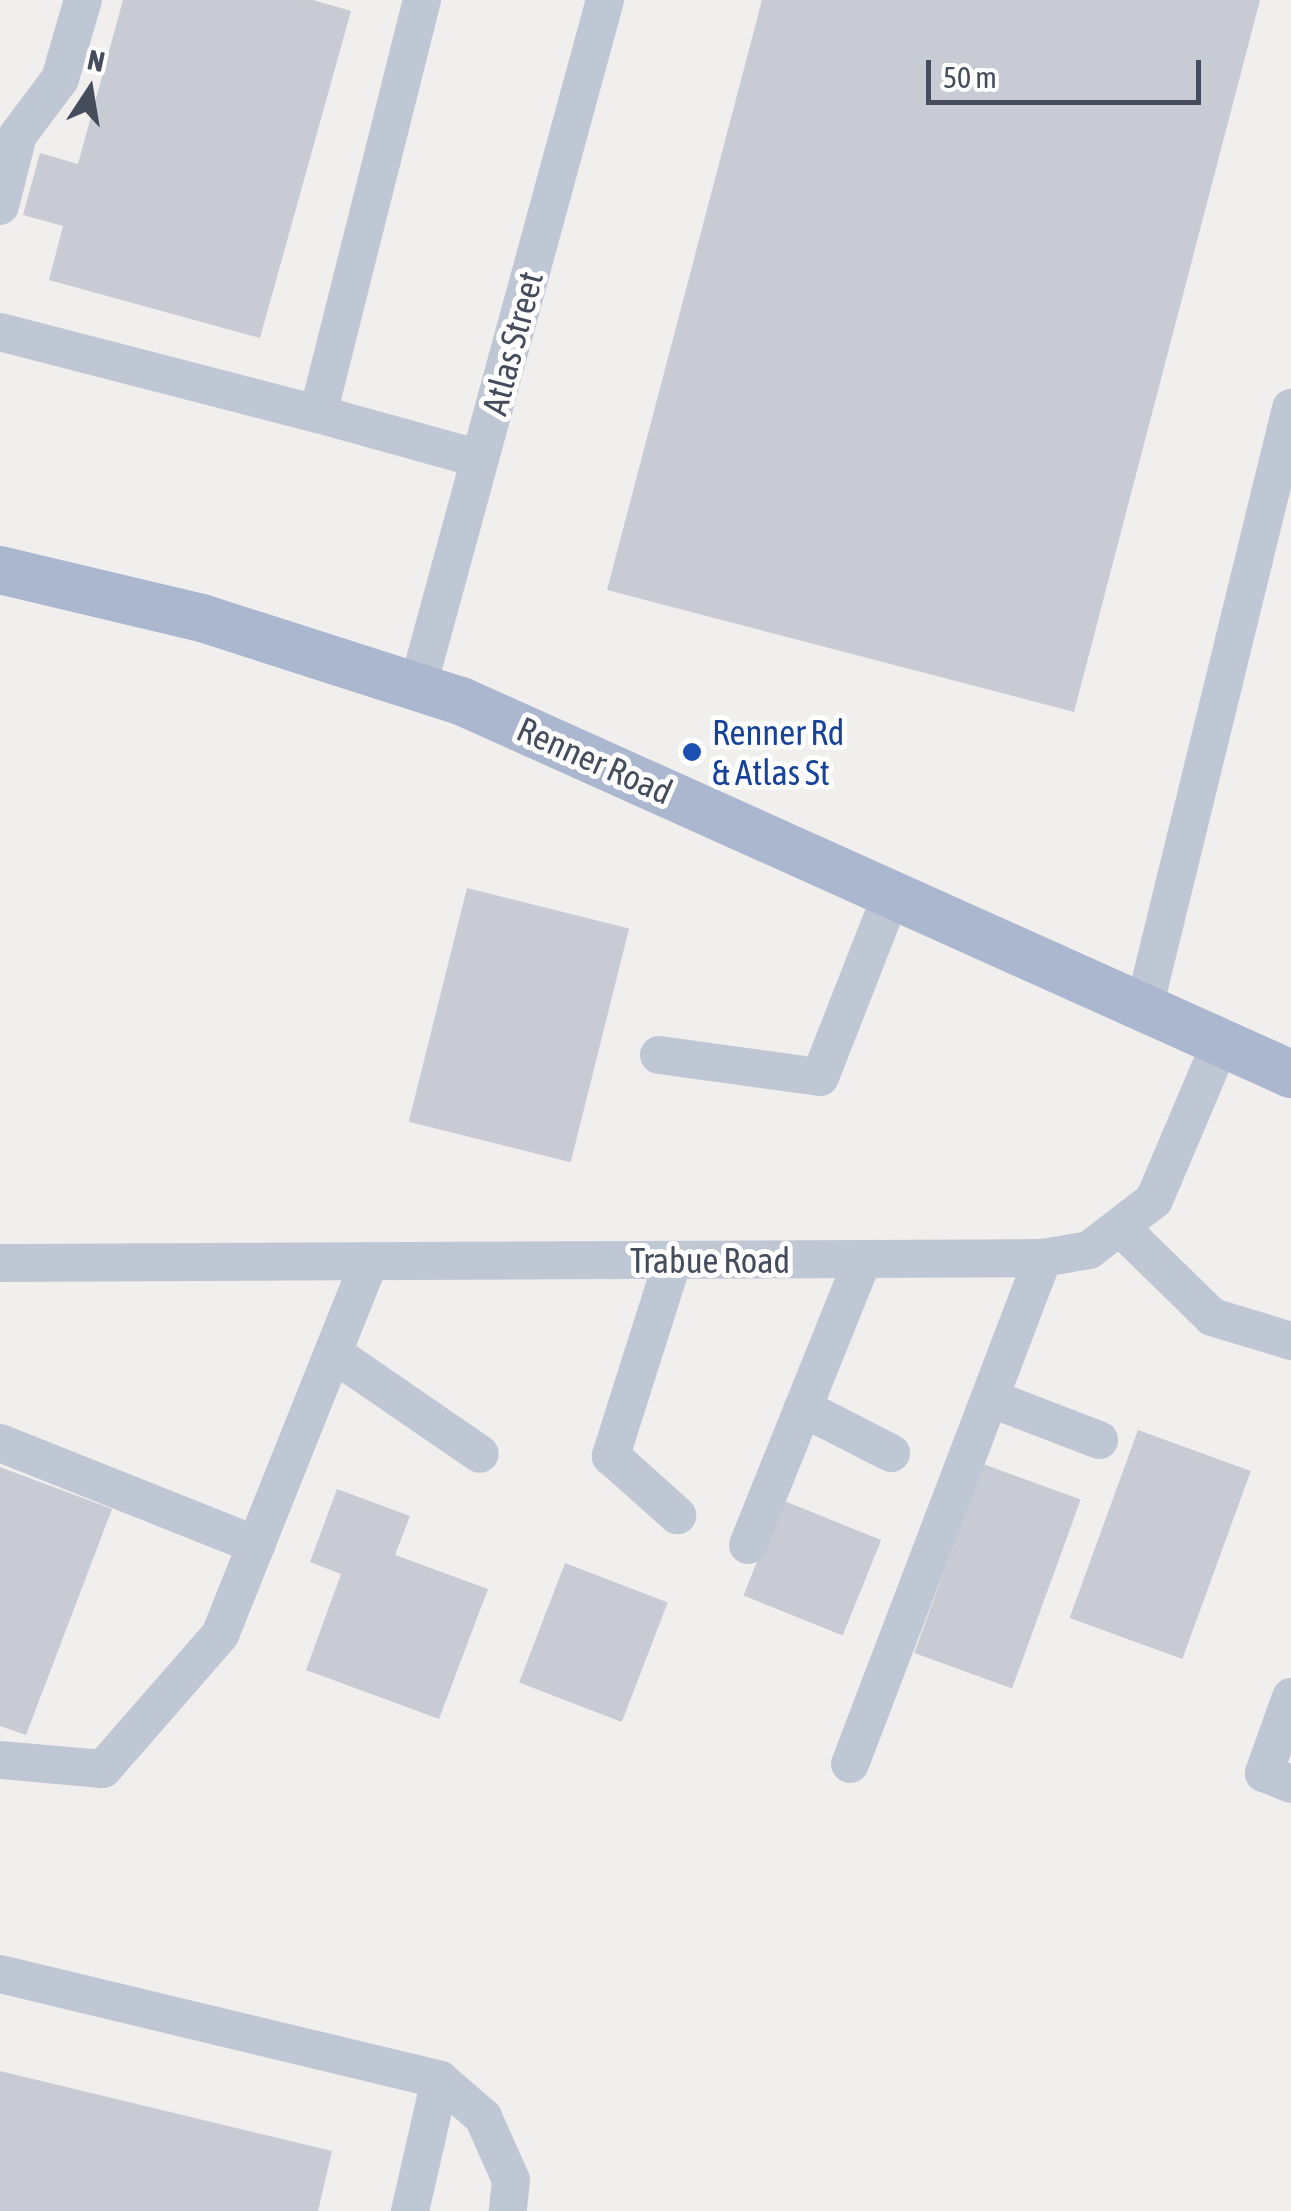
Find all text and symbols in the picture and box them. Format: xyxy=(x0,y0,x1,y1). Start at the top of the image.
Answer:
north arrow xyxy=(40,40,140,140)
scale bar xyxy=(931,40,1206,102)
text: N xyxy=(85,43,108,78)
text: 50 m xyxy=(943,60,997,94)
street label: Atlas Street xyxy=(473,267,551,419)
street label: Renner Road xyxy=(511,707,679,813)
place label: Renner Rd & Atlas St xyxy=(712,711,844,793)
marker: Renner Rd & Atlas St xyxy=(681,741,703,763)
street label: Trabue Road xyxy=(630,1239,790,1281)

